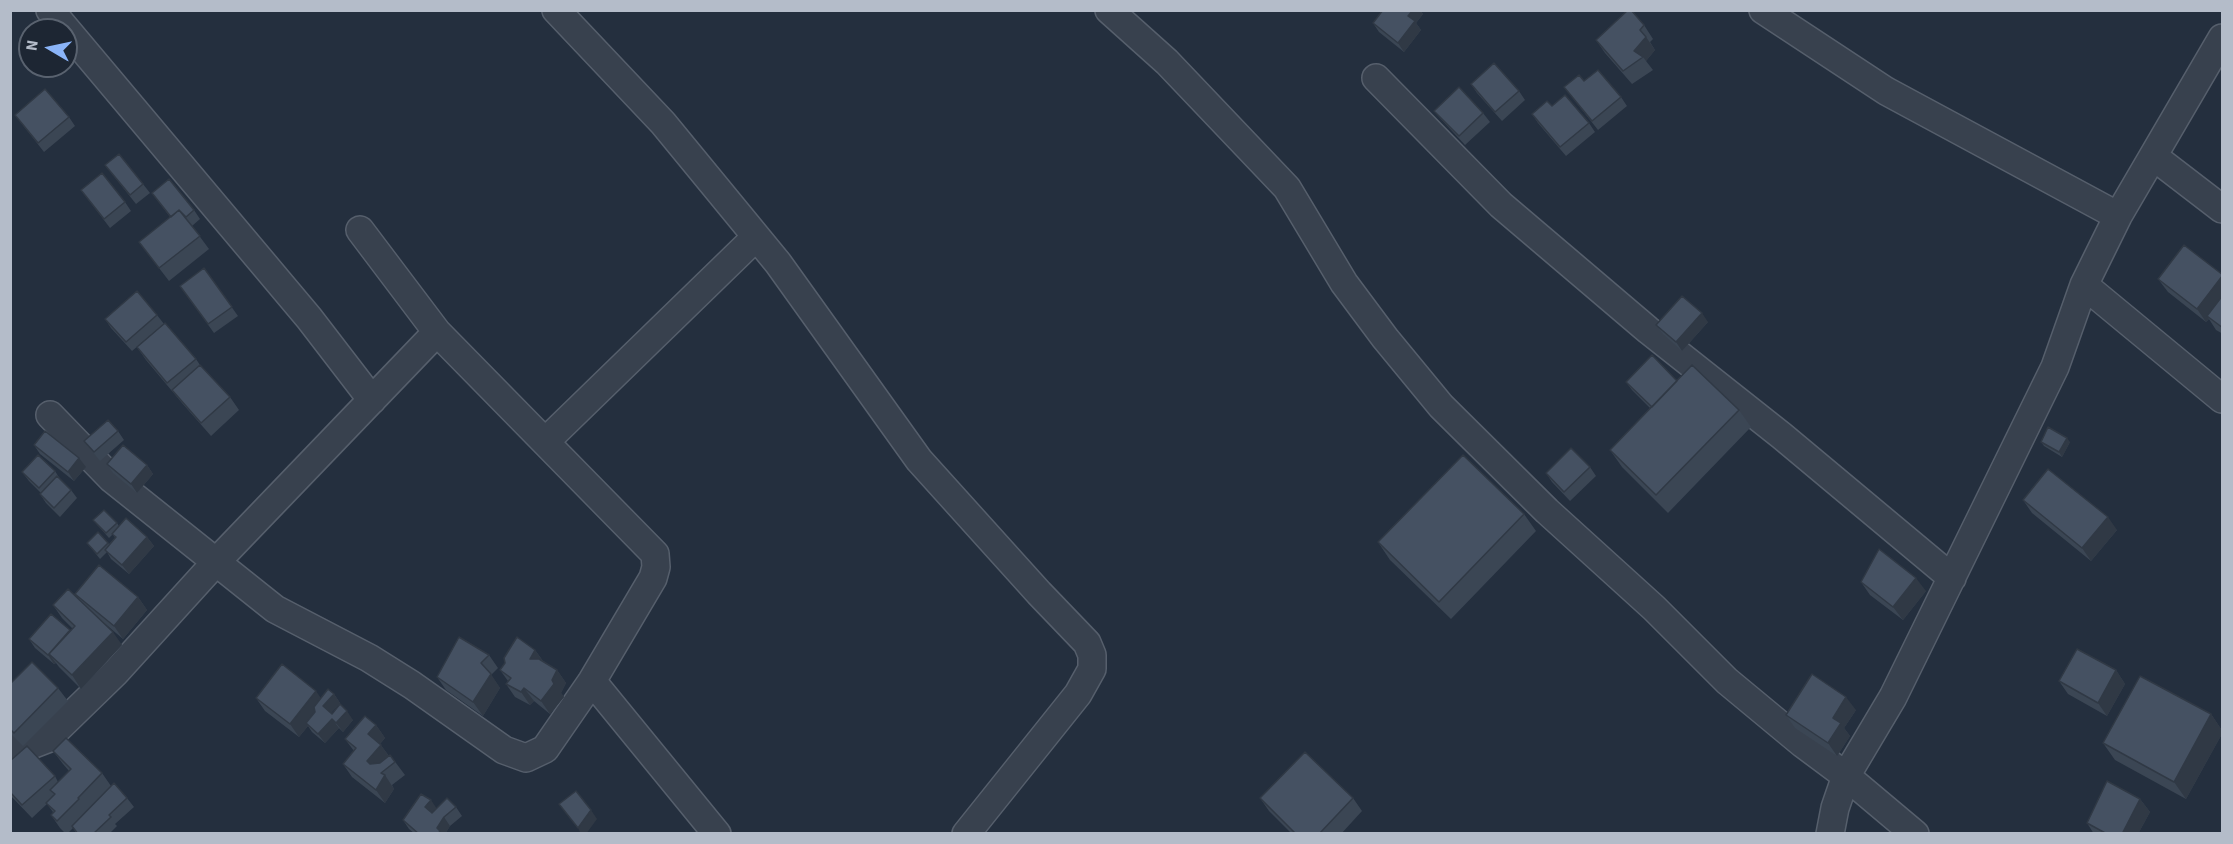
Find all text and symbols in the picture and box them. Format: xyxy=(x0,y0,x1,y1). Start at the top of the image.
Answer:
north arrow xyxy=(18,18,78,78)
text: N xyxy=(20,39,44,52)

